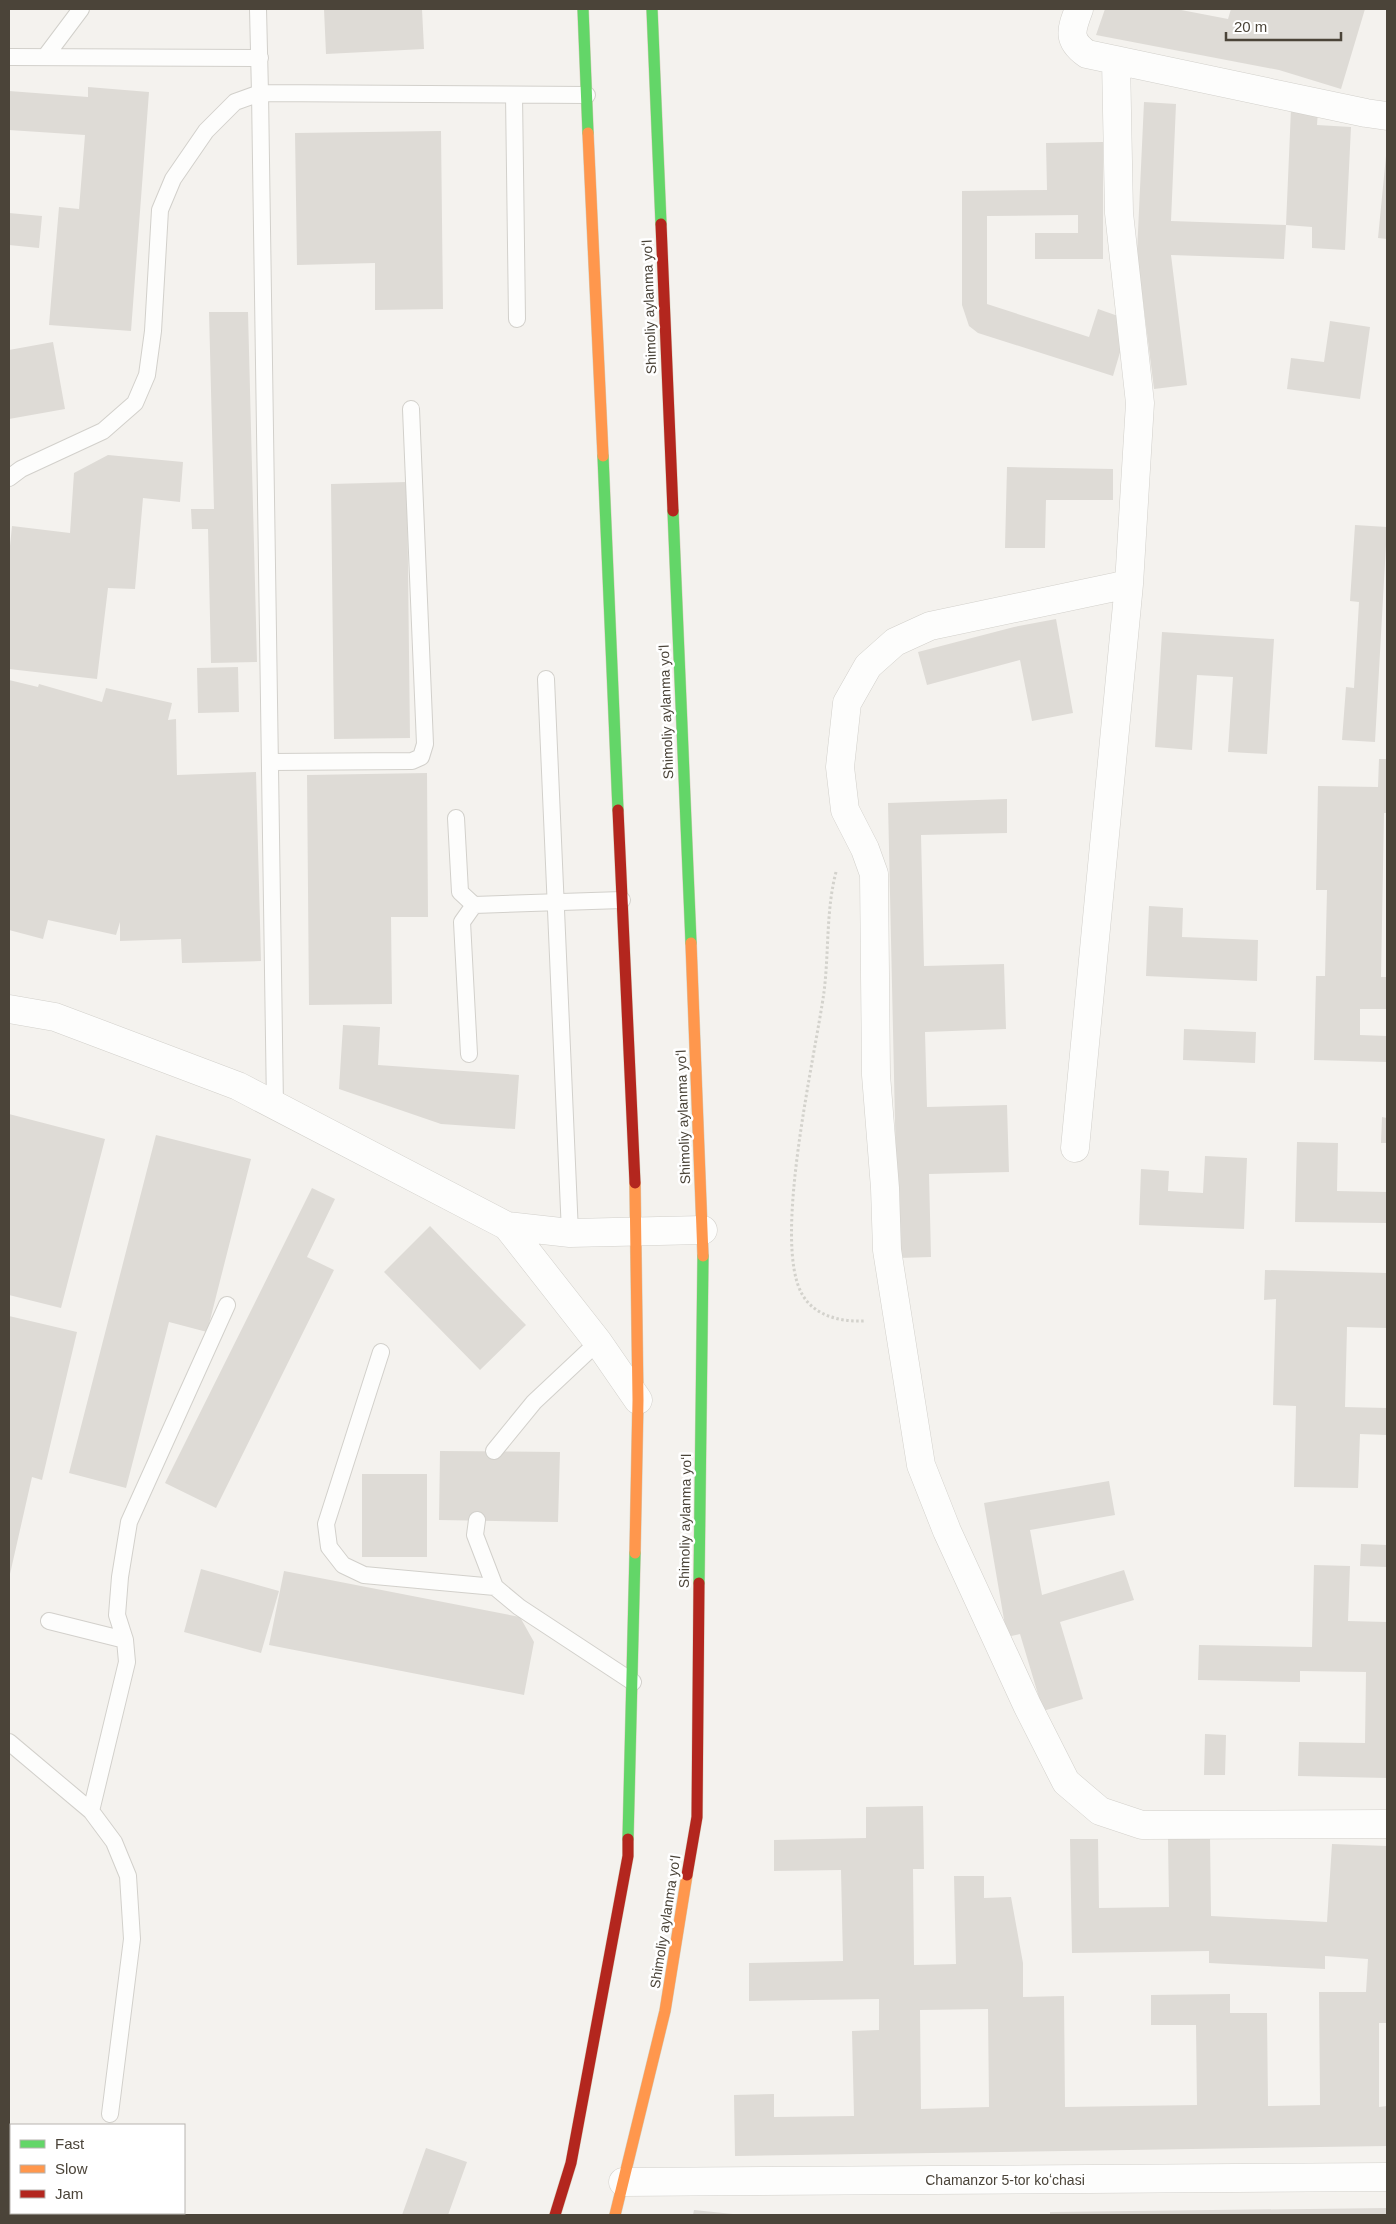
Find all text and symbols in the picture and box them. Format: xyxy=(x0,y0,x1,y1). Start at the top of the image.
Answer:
scale bar xyxy=(1226,10,1341,42)
text: 20 m xyxy=(1234,18,1267,35)
street label: Shimoliy aylanma yoʻl xyxy=(639,239,659,375)
street label: Shimoliy aylanma yoʻl xyxy=(656,644,676,780)
street label: Shimoliy aylanma yoʻl xyxy=(673,1049,693,1185)
street label: Shimoliy aylanma yoʻl xyxy=(676,1454,694,1588)
street label: Shimoliy aylanma yoʻl xyxy=(647,1854,683,1990)
legend xyxy=(10,2124,185,2214)
text: Fast xyxy=(55,2135,85,2152)
text: Slow xyxy=(55,2160,88,2177)
street label: Chamanzor 5-tor koʻchasi xyxy=(925,2172,1085,2188)
text: Jam xyxy=(55,2185,83,2202)

